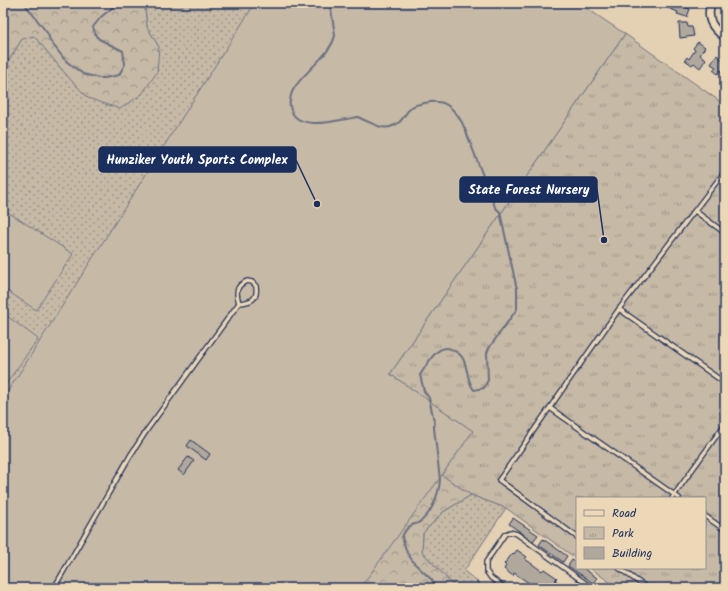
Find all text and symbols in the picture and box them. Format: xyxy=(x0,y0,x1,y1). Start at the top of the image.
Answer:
callout: Hunziker Youth Sports Complex xyxy=(99,147,296,172)
text: Hunziker Youth Sports Complex xyxy=(106,150,288,171)
callout: State Forest Nursery xyxy=(460,177,597,202)
text: State Forest Nursery xyxy=(469,180,590,201)
legend xyxy=(576,497,706,569)
text: Road xyxy=(612,504,637,523)
text: Park xyxy=(612,524,634,543)
text: Building xyxy=(612,544,652,563)

